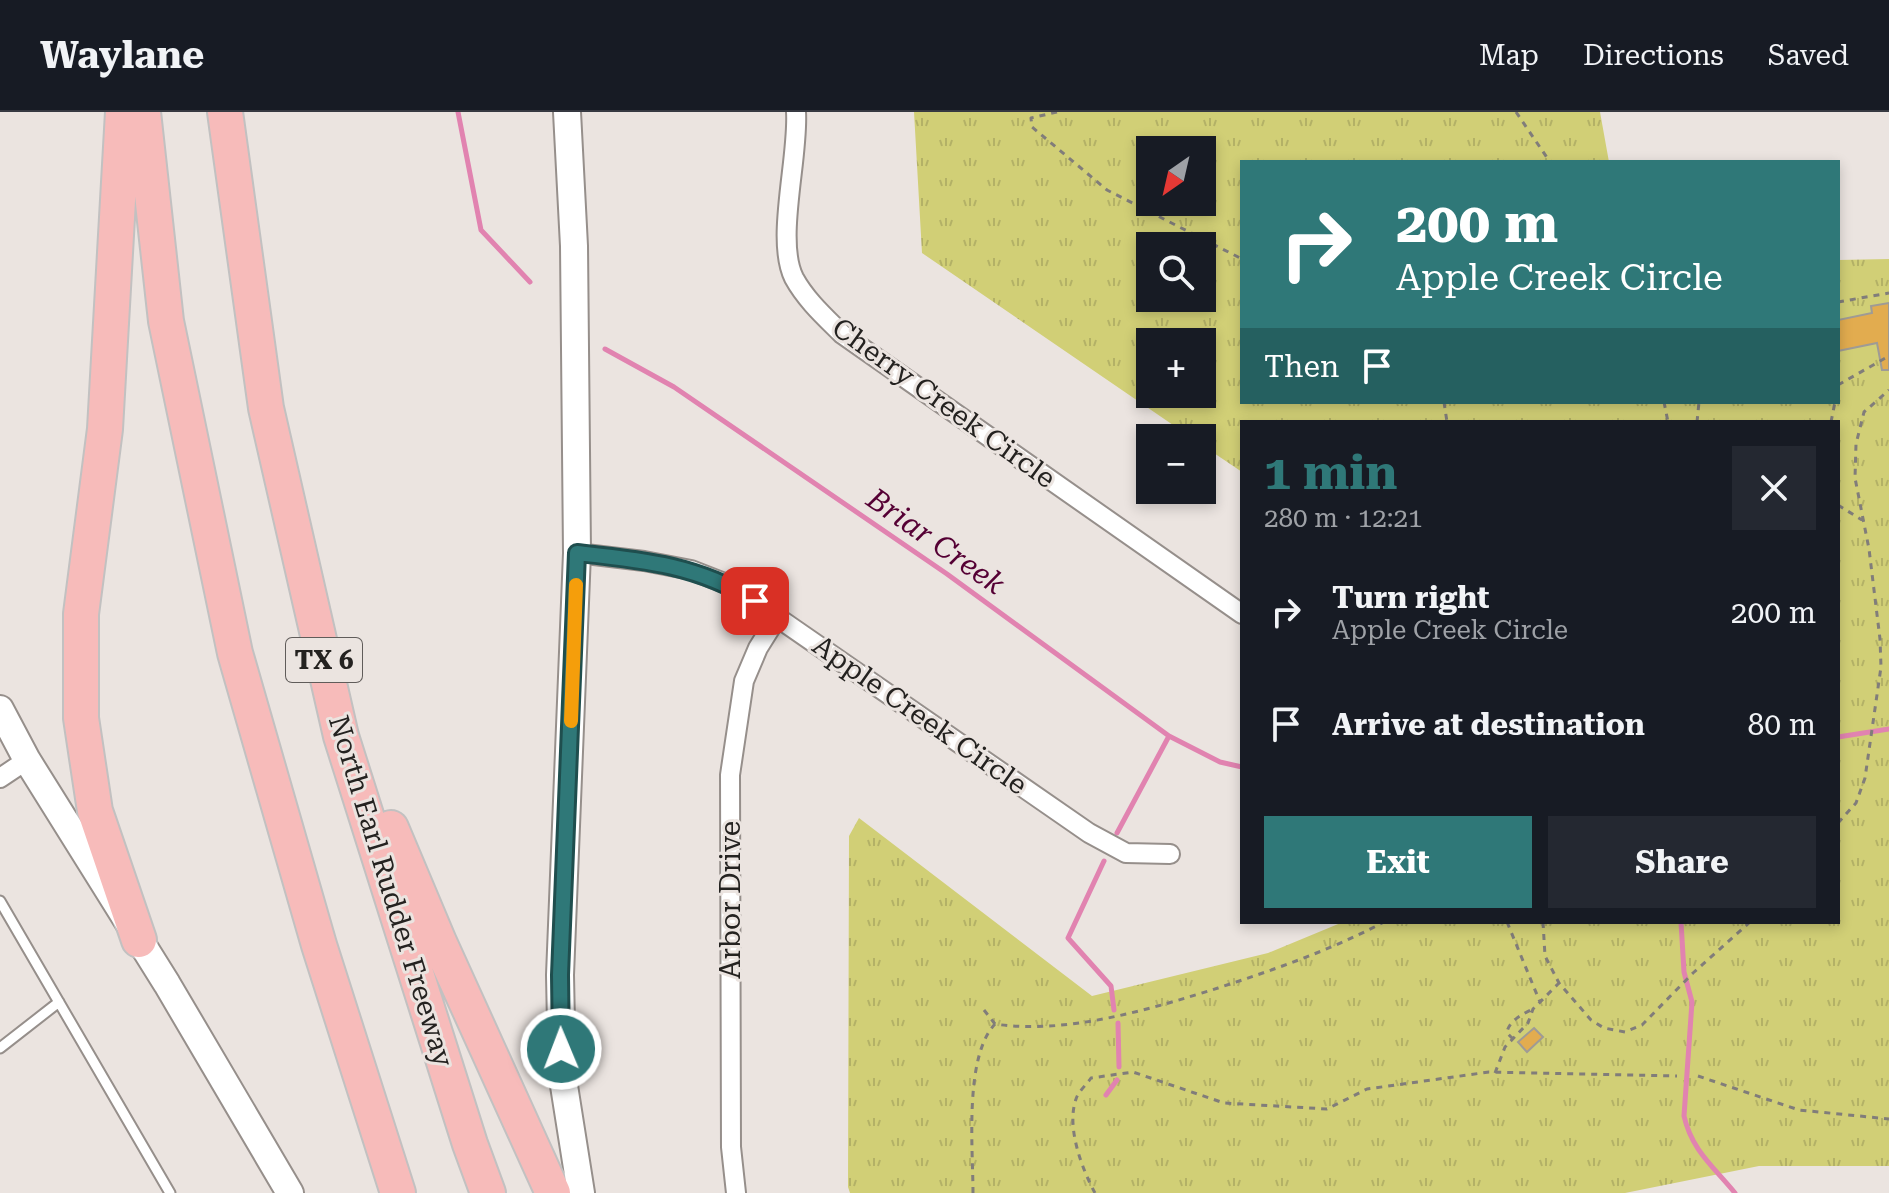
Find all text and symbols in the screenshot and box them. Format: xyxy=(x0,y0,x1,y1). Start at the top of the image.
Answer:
text: Waylane xyxy=(40,33,204,77)
text: Map xyxy=(1479,39,1539,72)
text: Directions xyxy=(1583,39,1724,72)
text: Saved xyxy=(1768,39,1849,72)
north arrow xyxy=(1136,136,1216,216)
map controls xyxy=(1136,136,1216,504)
text: 200 m xyxy=(1396,190,1558,256)
icon: right xyxy=(1264,192,1368,296)
button: search xyxy=(1136,232,1216,312)
text: Apple Creek Circle xyxy=(1396,257,1723,299)
street label: Cherry Creek Circle xyxy=(826,311,1062,495)
button: + xyxy=(1136,328,1216,408)
icon: arrive xyxy=(1355,344,1399,388)
text: Then xyxy=(1264,349,1339,384)
button: − xyxy=(1136,424,1216,504)
text: 1 min xyxy=(1264,445,1397,501)
button: close xyxy=(1732,446,1816,530)
water label: Briar Creek xyxy=(860,480,1012,602)
text: 280 m · 12:21 xyxy=(1264,503,1423,533)
pin xyxy=(721,567,789,635)
icon: arrive xyxy=(733,579,777,623)
text: Turn right xyxy=(1332,580,1489,615)
icon: right xyxy=(1264,590,1308,634)
text: 200 m xyxy=(1731,595,1816,630)
text: Apple Creek Circle xyxy=(1332,615,1568,645)
street label: Apple Creek Circle xyxy=(806,629,1034,801)
road number: TX 6 xyxy=(286,638,362,682)
icon: arrive xyxy=(1264,702,1308,746)
text: Arrive at destination xyxy=(1332,707,1645,742)
text: 80 m xyxy=(1747,707,1816,742)
street label: North Earl Rudder Freeway xyxy=(322,711,460,1071)
button: Exit xyxy=(1264,816,1532,908)
button: Share xyxy=(1548,816,1816,908)
street label: Arbor Drive xyxy=(714,821,747,979)
position arrow xyxy=(519,1007,603,1091)

